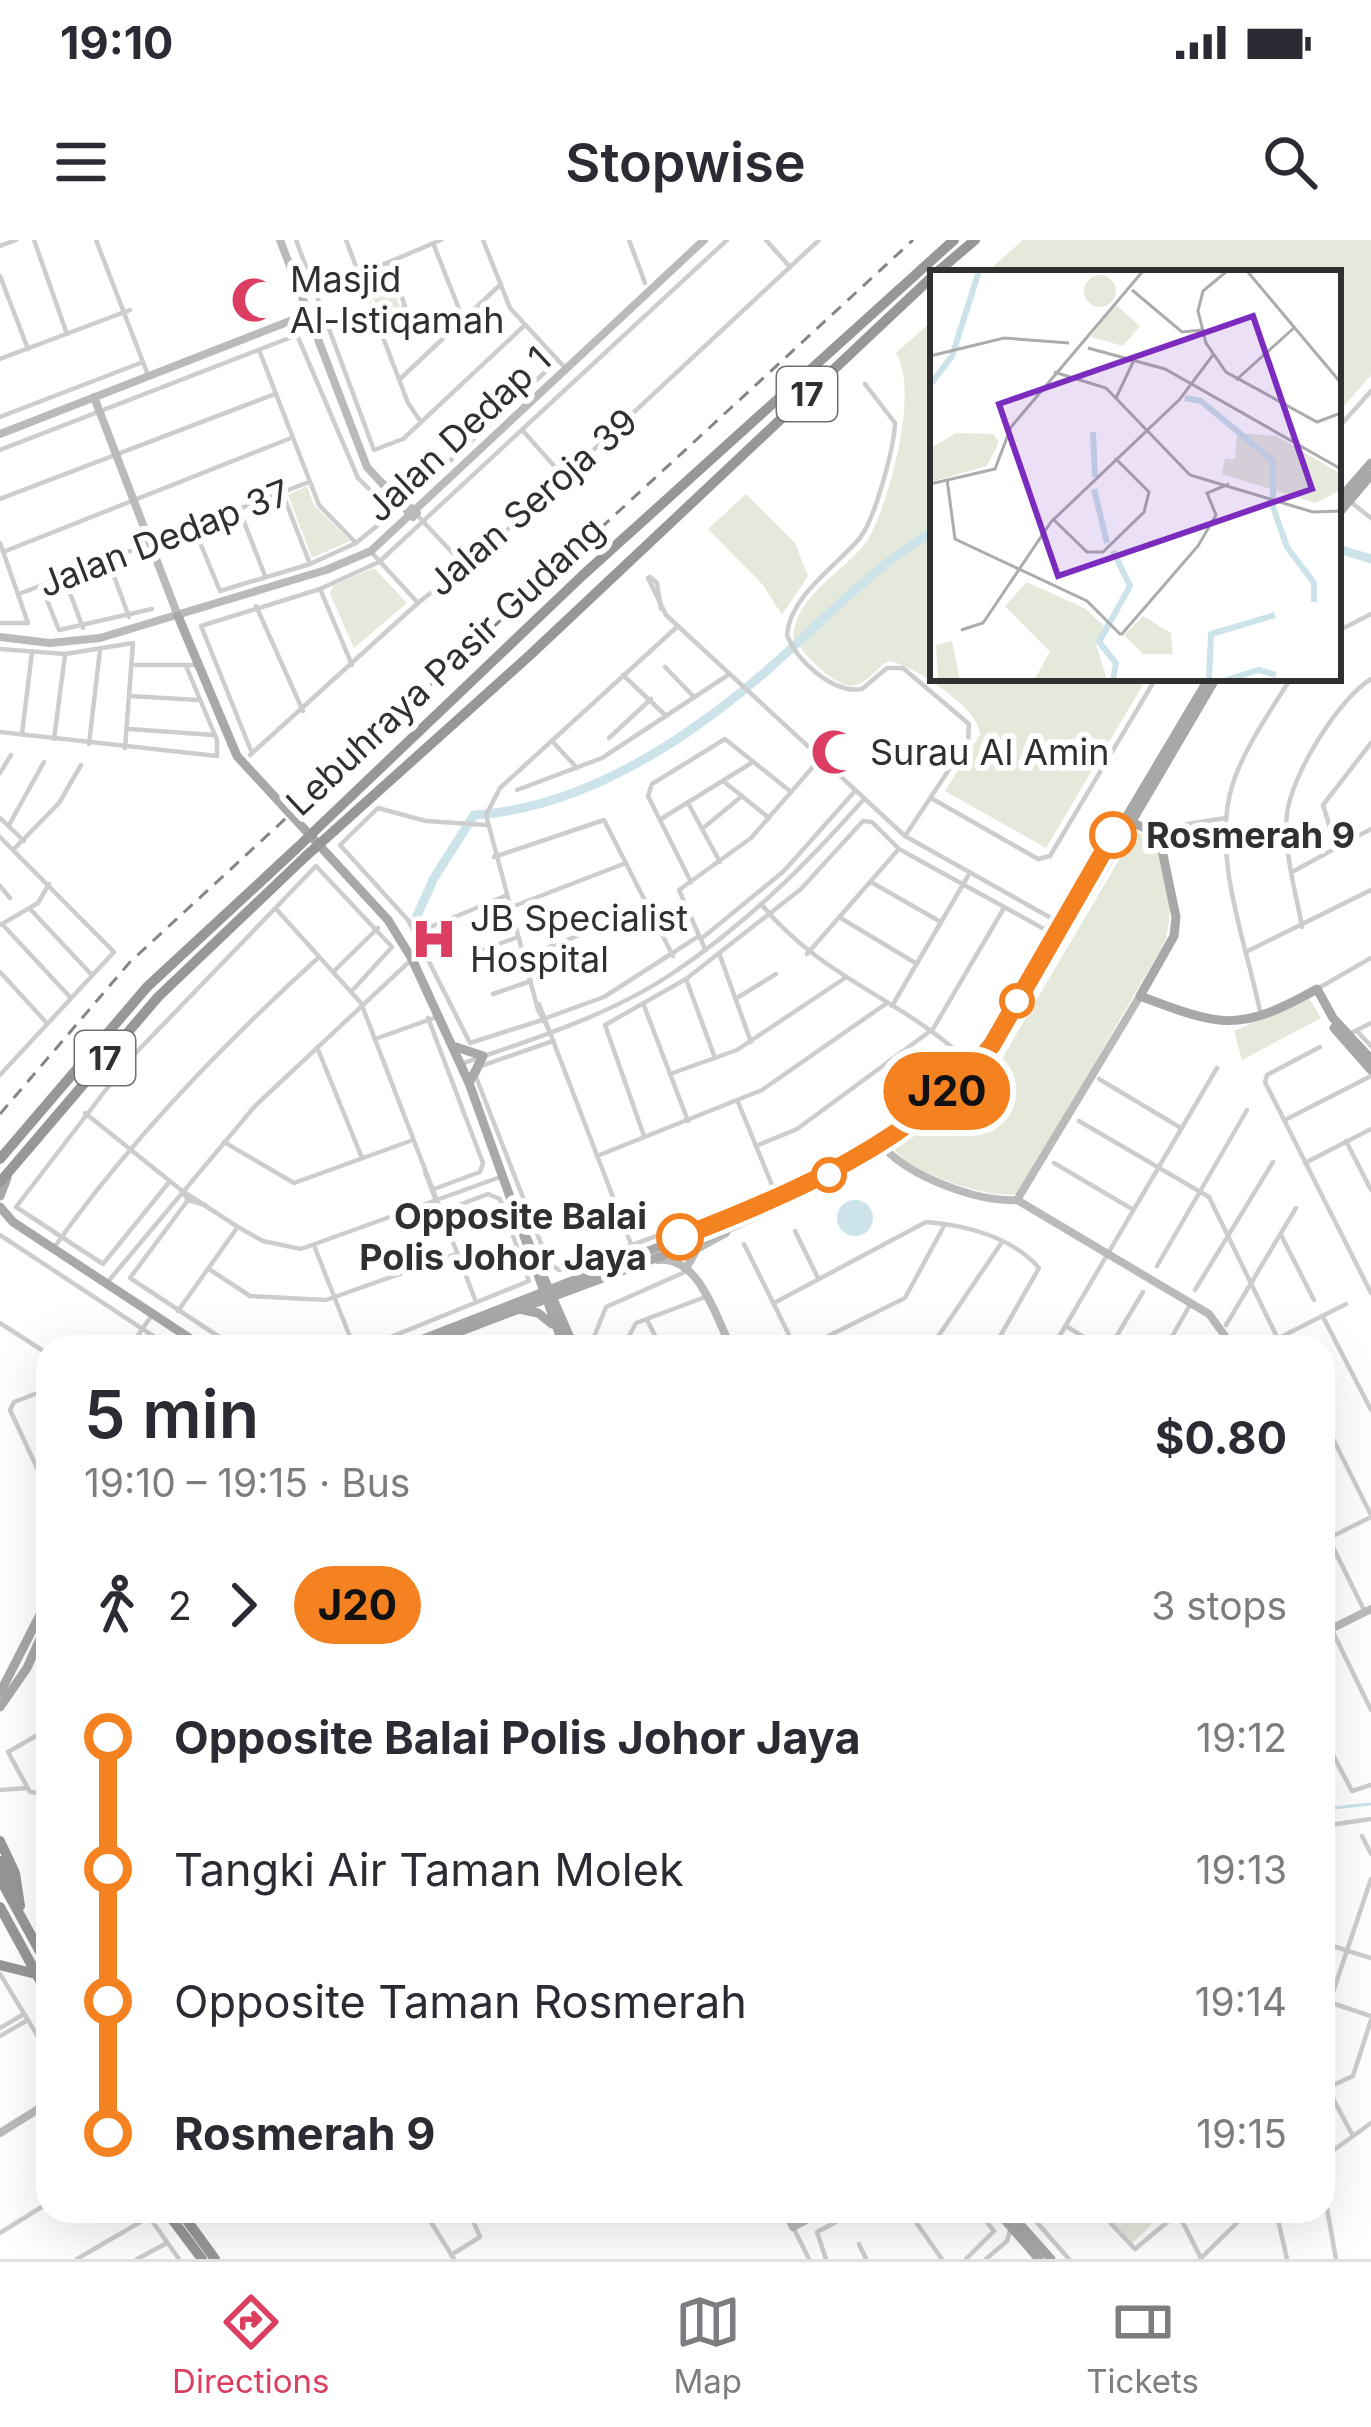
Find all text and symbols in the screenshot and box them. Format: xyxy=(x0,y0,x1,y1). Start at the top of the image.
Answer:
text: 19:10 xyxy=(60,15,173,70)
icon: menu xyxy=(48,129,114,195)
icon: search xyxy=(1257,129,1323,195)
text: Stopwise xyxy=(565,130,806,195)
place label: Masjid Al-Istiqamah xyxy=(290,257,505,342)
inset map xyxy=(930,270,1341,681)
mosque icon: Masjid Al-Istiqamah xyxy=(229,275,279,325)
street label: Jalan Dedap 1 xyxy=(356,337,560,531)
road number: 17 xyxy=(777,367,837,421)
street label: Jalan Seroja 39 xyxy=(418,399,646,605)
street label: Jalan Dedap 37 xyxy=(32,470,296,606)
street label: Lebuhraya Pasir Gudang xyxy=(277,507,613,825)
mosque icon: Surau Al Amin xyxy=(809,727,859,777)
place label: Surau Al Amin xyxy=(870,730,1110,774)
marker: Rosmerah 9 xyxy=(1091,813,1135,857)
place label: Rosmerah 9 xyxy=(1146,813,1355,857)
place label: JB Specialist Hospital xyxy=(470,896,688,981)
hospital icon: JB Specialist Hospital xyxy=(409,914,459,964)
unlabelled marker xyxy=(1001,985,1033,1017)
road number: 17 xyxy=(75,1031,135,1085)
line badge: J20 xyxy=(878,1052,1016,1130)
text: J20 xyxy=(907,1065,987,1116)
unlabelled marker xyxy=(813,1159,845,1191)
place label: Opposite Balai Polis Johor Jaya xyxy=(359,1194,647,1279)
marker: Opposite Balai Polis Johor Jaya xyxy=(658,1215,702,1259)
text: 5 min xyxy=(84,1374,259,1454)
text: $0.80 xyxy=(1155,1410,1287,1465)
text: 19:10 – 19:15 · Bus xyxy=(84,1459,410,1506)
icon: walk xyxy=(84,1572,150,1638)
icon: forward xyxy=(210,1572,276,1638)
text: J20 xyxy=(318,1579,397,1630)
text: 2 xyxy=(168,1582,192,1629)
text: 3 stops xyxy=(1151,1582,1287,1629)
text: Opposite Balai Polis Johor Jaya xyxy=(174,1710,861,1765)
text: 19:12 xyxy=(1196,1714,1287,1761)
text: Tangki Air Taman Molek xyxy=(174,1842,684,1897)
text: 19:13 xyxy=(1196,1846,1287,1893)
text: Opposite Taman Rosmerah xyxy=(174,1974,747,2029)
text: 19:14 xyxy=(1195,1978,1287,2025)
text: Rosmerah 9 xyxy=(174,2106,435,2161)
text: 19:15 xyxy=(1196,2110,1287,2157)
tab: Directions xyxy=(172,2289,329,2401)
tab: Map xyxy=(674,2289,742,2401)
tab: Tickets xyxy=(1086,2289,1199,2401)

